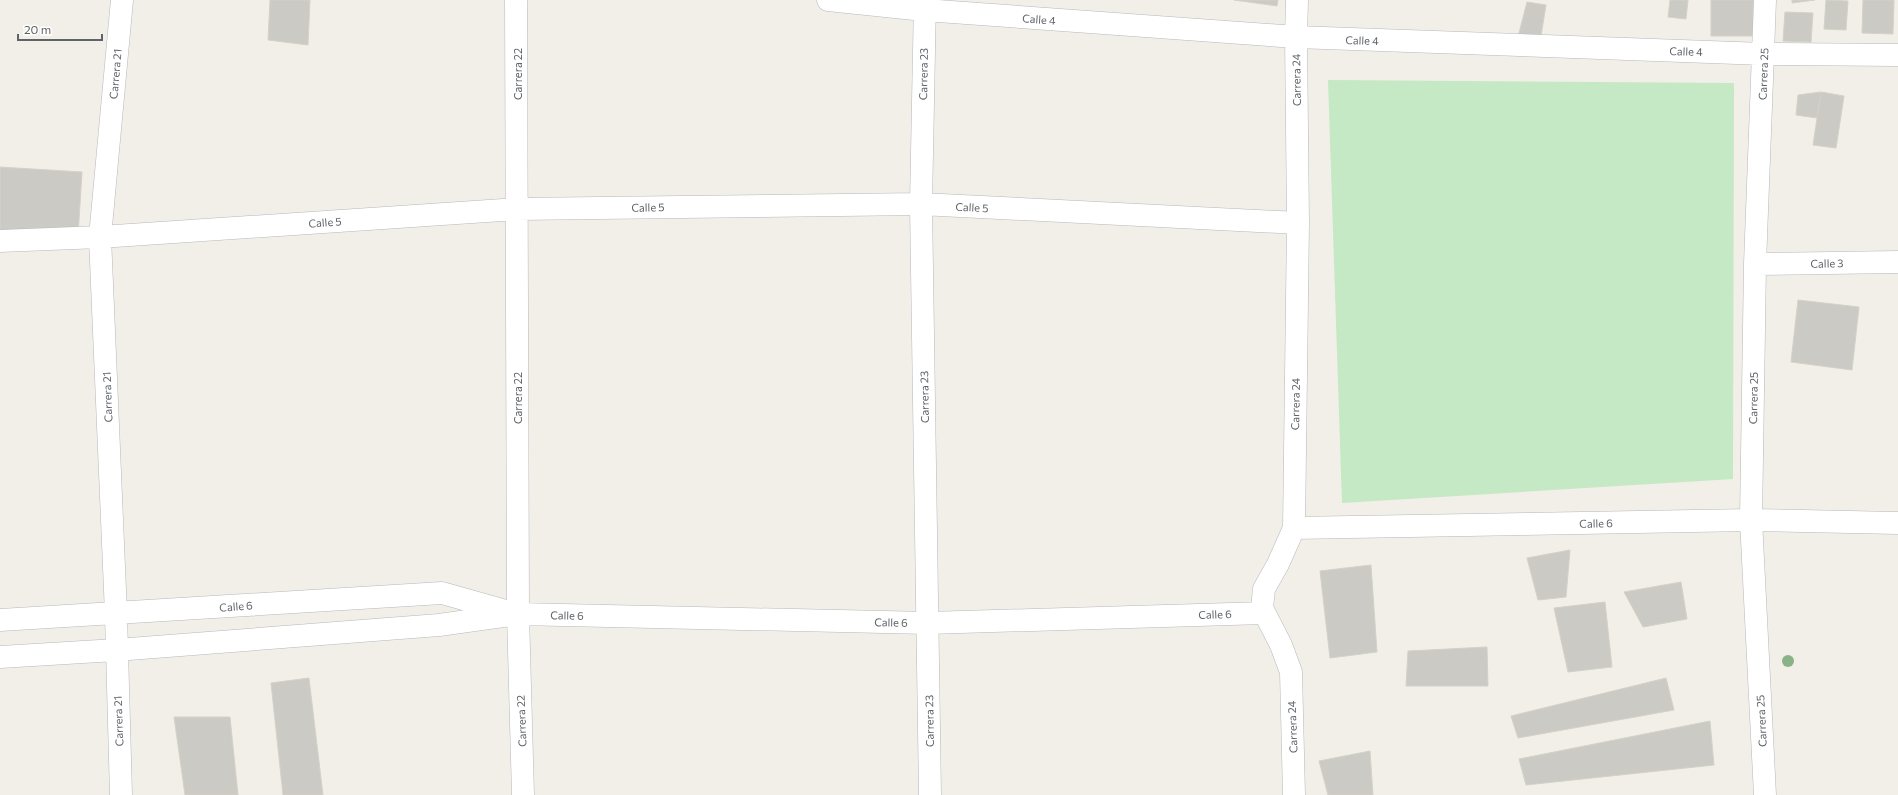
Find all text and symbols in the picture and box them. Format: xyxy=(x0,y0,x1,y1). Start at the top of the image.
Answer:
street label: Calle 4 xyxy=(1022,11,1057,27)
scale bar xyxy=(18,16,102,42)
text: 20 m xyxy=(24,22,51,36)
street label: Calle 4 xyxy=(1345,33,1379,47)
street label: Calle 4 xyxy=(1669,44,1703,58)
street label: Carrera 21 xyxy=(106,48,124,100)
street label: Carrera 22 xyxy=(511,48,524,100)
street label: Carrera 23 xyxy=(916,48,930,100)
street label: Carrera 25 xyxy=(1756,48,1770,100)
street label: Carrera 24 xyxy=(1289,53,1303,106)
street label: Calle 5 xyxy=(631,200,665,214)
street label: Calle 5 xyxy=(955,200,989,214)
street label: Calle 5 xyxy=(308,214,342,230)
street label: Calle 3 xyxy=(1810,256,1844,270)
street label: Carrera 21 xyxy=(100,371,114,423)
street label: Carrera 23 xyxy=(917,371,931,423)
street label: Carrera 22 xyxy=(511,372,524,424)
street label: Carrera 25 xyxy=(1746,372,1760,424)
street label: Carrera 24 xyxy=(1288,377,1302,430)
street label: Calle 6 xyxy=(1579,516,1613,530)
street label: Calle 6 xyxy=(219,598,253,614)
street label: Calle 6 xyxy=(1198,607,1232,621)
street label: Calle 6 xyxy=(550,608,584,622)
street label: Calle 6 xyxy=(874,615,908,629)
street label: Carrera 21 xyxy=(111,695,125,747)
street label: Carrera 22 xyxy=(514,695,528,747)
street label: Carrera 23 xyxy=(922,695,936,747)
street label: Carrera 25 xyxy=(1753,695,1769,747)
street label: Carrera 24 xyxy=(1285,700,1299,753)

